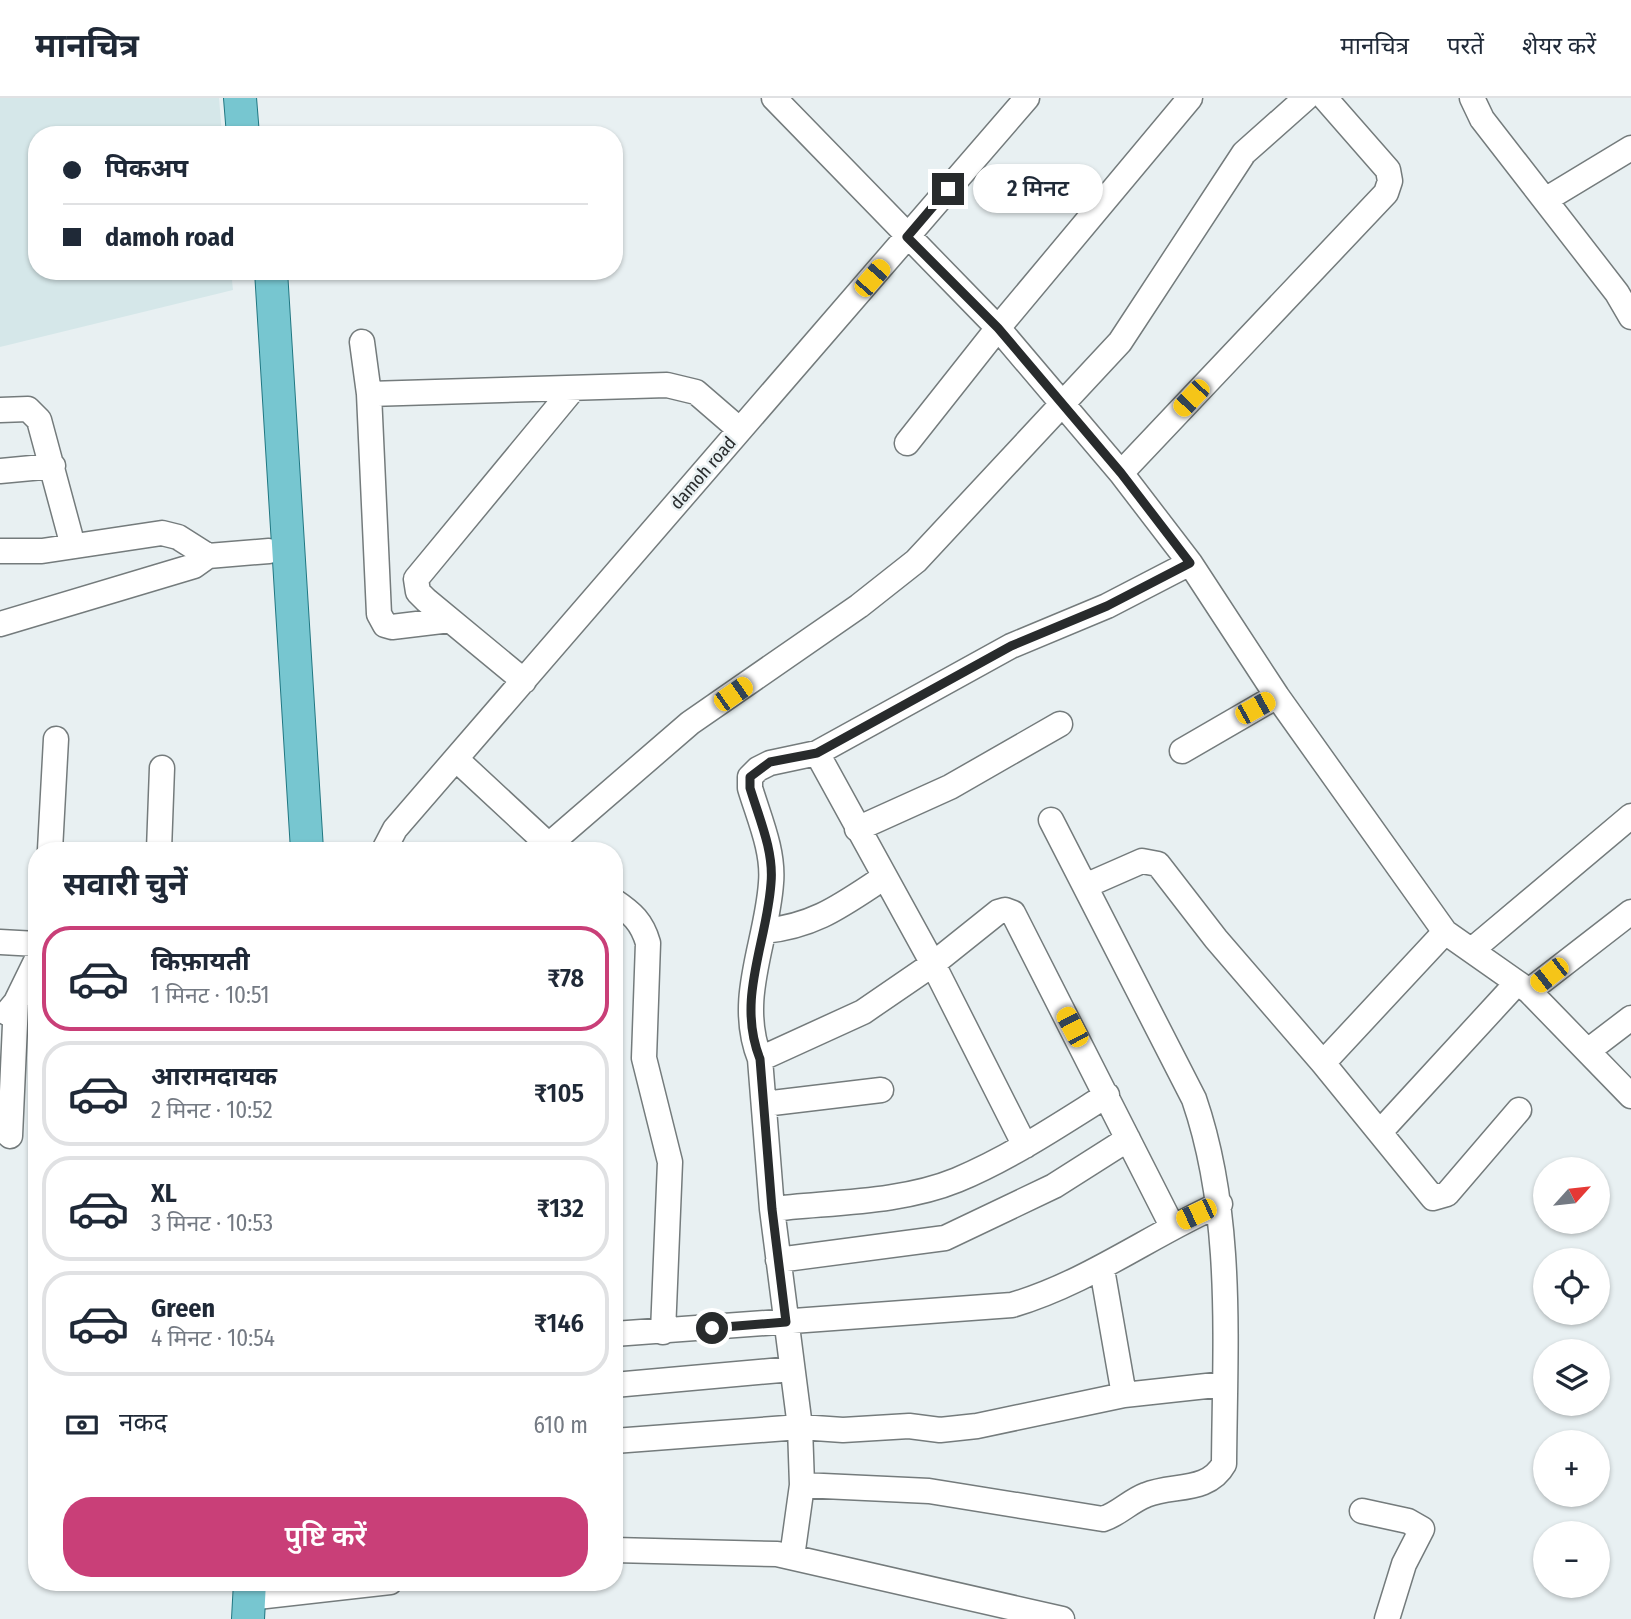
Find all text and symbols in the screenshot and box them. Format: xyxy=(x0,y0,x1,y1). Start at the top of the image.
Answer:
text: मानचित्र xyxy=(35,26,139,66)
text: मानचित्र xyxy=(1340,32,1409,60)
text: परतें xyxy=(1447,32,1484,60)
text: शेयर करें xyxy=(1522,32,1596,60)
text: पिकअप xyxy=(105,153,188,184)
callout: 2 मिनट xyxy=(972,164,1102,214)
route end xyxy=(932,173,964,205)
text: 2 मिनट xyxy=(1007,174,1069,202)
text: damoh road xyxy=(105,222,234,253)
car xyxy=(851,255,894,301)
car xyxy=(1169,375,1214,421)
street label: damoh road xyxy=(665,432,741,514)
car xyxy=(710,673,757,715)
car xyxy=(1232,689,1279,727)
text: सवारी चुनें xyxy=(63,865,187,903)
text: किफ़ायती xyxy=(151,946,250,977)
icon: car xyxy=(67,947,130,1010)
car xyxy=(1526,954,1573,996)
text: ₹78 xyxy=(547,963,584,994)
text: 1 मिनट · 10:51 xyxy=(151,981,269,1009)
car xyxy=(1053,1004,1092,1050)
text: आरामदायक xyxy=(151,1061,277,1092)
icon: car xyxy=(67,1062,130,1125)
text: ₹105 xyxy=(534,1078,584,1109)
text: 2 मिनट · 10:52 xyxy=(151,1096,273,1124)
north arrow xyxy=(1533,1157,1610,1234)
map controls xyxy=(1533,1157,1610,1598)
icon: car xyxy=(67,1177,130,1240)
text: XL xyxy=(151,1178,177,1209)
text: ₹132 xyxy=(537,1193,584,1224)
car xyxy=(1173,1196,1220,1232)
text: 3 मिनट · 10:53 xyxy=(151,1209,273,1237)
button: locate xyxy=(1533,1248,1610,1325)
icon: car xyxy=(67,1292,130,1355)
text: Green xyxy=(151,1293,215,1324)
text: ₹146 xyxy=(534,1308,584,1339)
route start xyxy=(696,1312,728,1344)
text: 4 मिनट · 10:54 xyxy=(151,1324,275,1352)
button: layers xyxy=(1533,1339,1610,1416)
icon: cash xyxy=(63,1406,101,1444)
text: नकद xyxy=(119,1407,167,1438)
text: 610 m xyxy=(534,1411,588,1439)
button: + xyxy=(1533,1430,1610,1507)
button: पुष्टि करें xyxy=(63,1497,588,1577)
button: − xyxy=(1533,1521,1610,1598)

